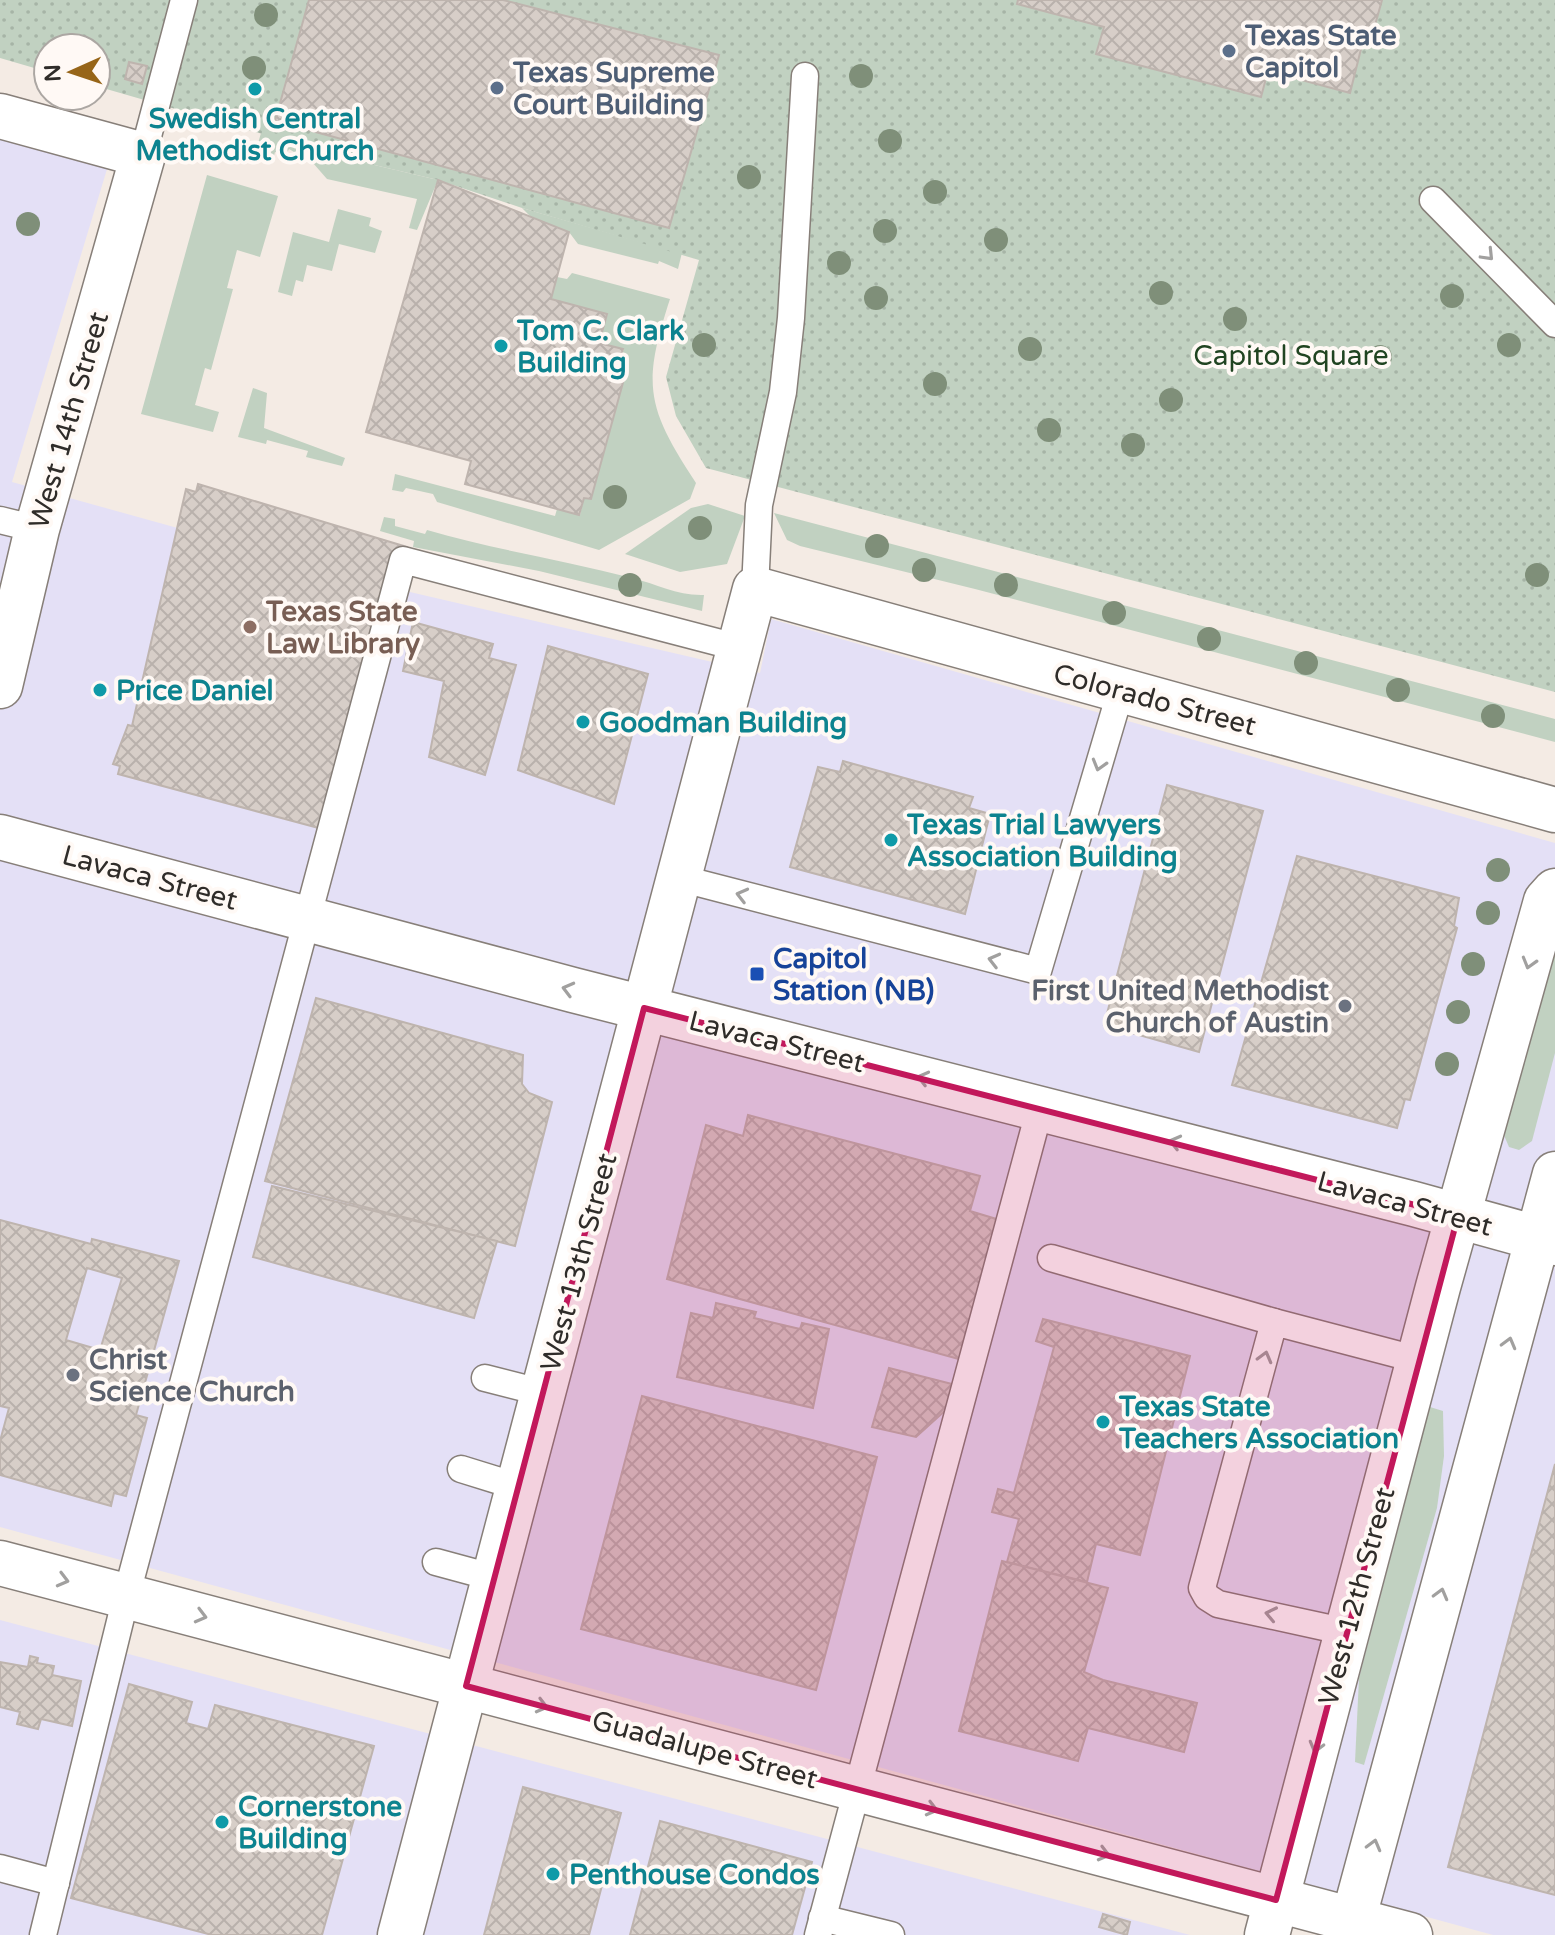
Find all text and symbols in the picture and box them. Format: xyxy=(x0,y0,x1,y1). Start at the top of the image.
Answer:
place label: Texas State Capitol xyxy=(1244,19,1397,85)
north arrow xyxy=(32,32,112,112)
marker: Texas State Capitol xyxy=(1220,42,1238,60)
place label: Texas Supreme Court Building xyxy=(512,56,715,122)
text: N xyxy=(40,63,66,82)
marker: Texas Supreme Court Building xyxy=(488,79,506,97)
marker: Swedish Central Methodist Church xyxy=(246,80,264,98)
place label: Swedish Central Methodist Church xyxy=(136,102,374,168)
one-way arrow xyxy=(1479,246,1494,260)
street label: West 14th Street xyxy=(22,307,116,533)
place label: Tom C. Clark Building xyxy=(516,314,684,380)
marker: Tom C. Clark Building xyxy=(492,337,510,355)
park label: Capitol Square xyxy=(1193,339,1389,373)
place label: Texas State Law Library xyxy=(265,595,420,661)
marker: Texas State Law Library xyxy=(241,618,259,636)
street label: Colorado Street xyxy=(1050,657,1260,743)
place label: Price Daniel xyxy=(116,674,274,708)
marker: Price Daniel xyxy=(91,681,109,699)
place label: Goodman Building xyxy=(599,706,847,740)
marker: Goodman Building xyxy=(574,713,592,731)
one-way arrow xyxy=(1092,758,1108,771)
place label: Texas Trial Lawyers Association Building xyxy=(906,808,1178,874)
marker: Texas Trial Lawyers Association Building xyxy=(882,831,900,849)
street label: Lavaca Street xyxy=(58,838,241,918)
one-way arrow xyxy=(736,888,750,905)
place label: Capitol Station (NB) xyxy=(773,942,934,1008)
one-way arrow xyxy=(988,952,1002,969)
one-way arrow xyxy=(1521,956,1538,969)
marker: Capitol Station (NB) xyxy=(748,965,766,983)
place label: First United Methodist Church of Austin xyxy=(1031,974,1329,1040)
one-way arrow xyxy=(561,981,575,998)
marker: First United Methodist Church of Austin xyxy=(1336,997,1354,1015)
street label: Lavaca Street xyxy=(685,1004,868,1080)
one-way arrow xyxy=(917,1070,931,1087)
one-way arrow xyxy=(1169,1135,1183,1152)
street label: West 13th Street xyxy=(534,1149,625,1375)
street label: Lavaca Street xyxy=(1313,1164,1496,1244)
one-way arrow xyxy=(1499,1336,1516,1350)
place label: Christ Science Church xyxy=(89,1343,295,1409)
one-way arrow xyxy=(1255,1351,1272,1365)
marker: Christ Science Church xyxy=(64,1366,82,1384)
place label: Texas State Teachers Association xyxy=(1118,1390,1399,1456)
marker: Texas State Teachers Association xyxy=(1094,1413,1112,1431)
street label: West 12th Street xyxy=(1312,1483,1403,1709)
one-way arrow xyxy=(55,1570,69,1587)
one-way arrow xyxy=(1432,1587,1448,1601)
one-way arrow xyxy=(194,1607,207,1624)
one-way arrow xyxy=(1264,1607,1277,1624)
one-way arrow xyxy=(534,1697,548,1714)
street label: Guadalupe Street xyxy=(588,1703,822,1797)
one-way arrow xyxy=(1309,1740,1326,1754)
place label: Cornerstone Building xyxy=(238,1790,402,1856)
one-way arrow xyxy=(924,1799,938,1816)
marker: Cornerstone Building xyxy=(213,1813,231,1831)
one-way arrow xyxy=(1364,1838,1381,1852)
one-way arrow xyxy=(1096,1845,1110,1862)
place label: Penthouse Condos xyxy=(569,1858,820,1892)
marker: Penthouse Condos xyxy=(544,1865,562,1883)

